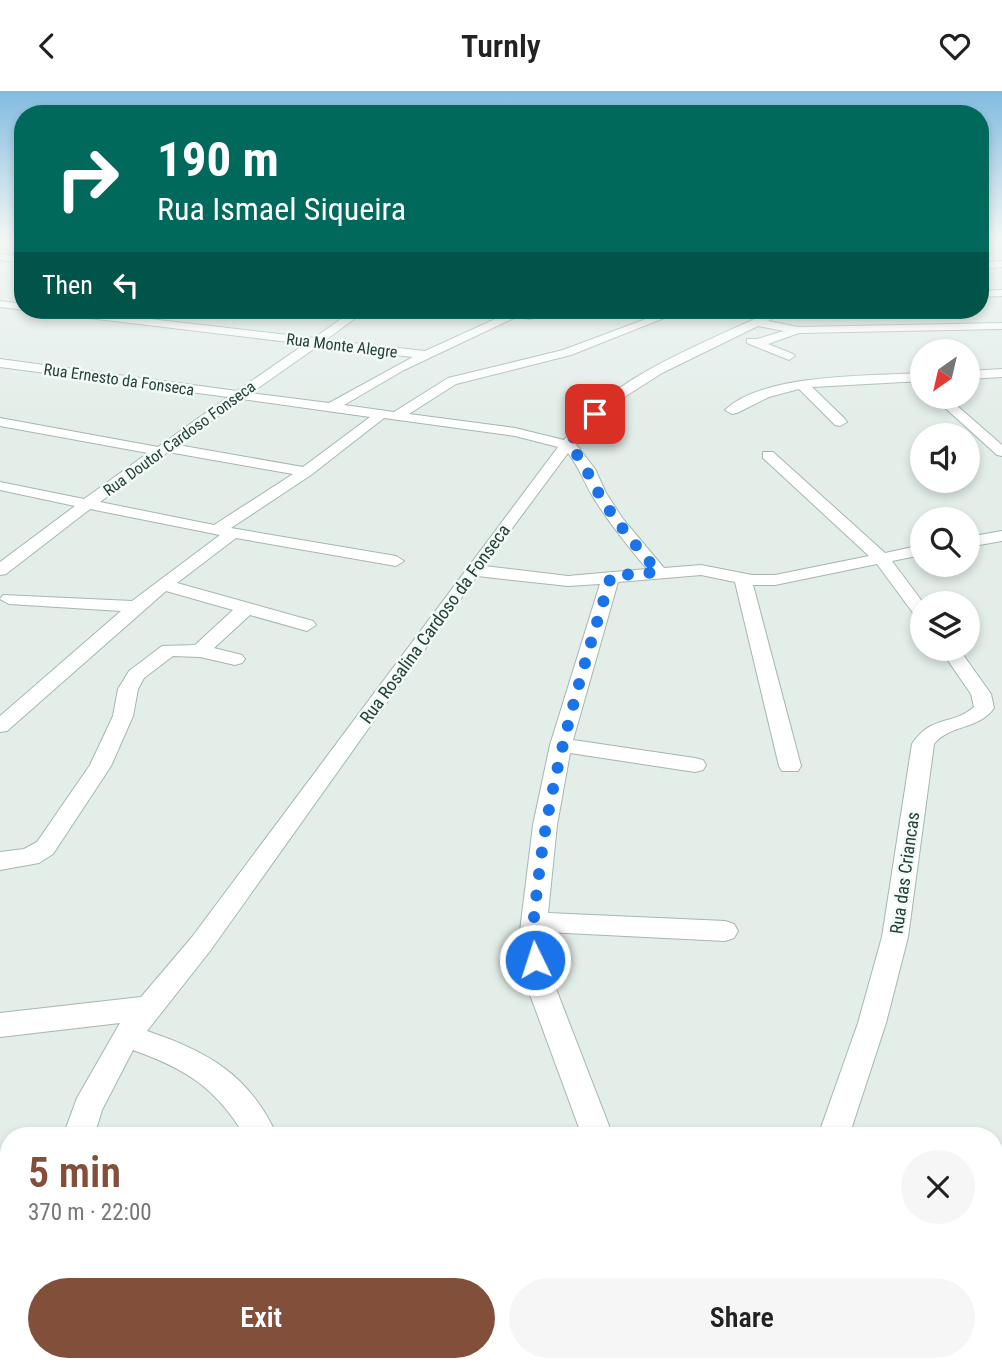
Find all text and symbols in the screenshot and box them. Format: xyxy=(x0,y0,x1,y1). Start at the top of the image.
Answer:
icon: back xyxy=(28,27,66,65)
text: Turnly xyxy=(461,27,541,65)
icon: heart xyxy=(936,27,974,65)
text: 190 m xyxy=(157,131,279,188)
icon: right xyxy=(42,133,133,224)
text: Rua Ismael Siqueira xyxy=(157,190,406,228)
icon: left xyxy=(107,266,145,304)
text: Then xyxy=(42,270,93,300)
street label: Rua Monte Alegre xyxy=(285,329,399,362)
north arrow xyxy=(910,339,980,409)
map controls xyxy=(910,339,980,661)
street label: Rua Ernesto da Fonseca xyxy=(43,360,195,399)
street label: Rua Doutor Cardoso Fonseca xyxy=(100,377,259,500)
pin xyxy=(565,384,625,444)
icon: arrive xyxy=(576,395,614,433)
button: sound xyxy=(910,423,980,493)
button: search xyxy=(910,507,980,577)
street label: Rua Rosalina Cardoso da Fonseca xyxy=(355,520,514,727)
button: layers xyxy=(910,591,980,661)
street label: Rua das Criancas xyxy=(886,810,923,935)
position arrow xyxy=(498,923,572,997)
text: 5 min xyxy=(28,1148,121,1197)
button: close xyxy=(901,1150,975,1224)
text: 370 m · 22:00 xyxy=(28,1199,152,1226)
button: Exit xyxy=(28,1278,495,1358)
button: Share xyxy=(509,1278,975,1358)

